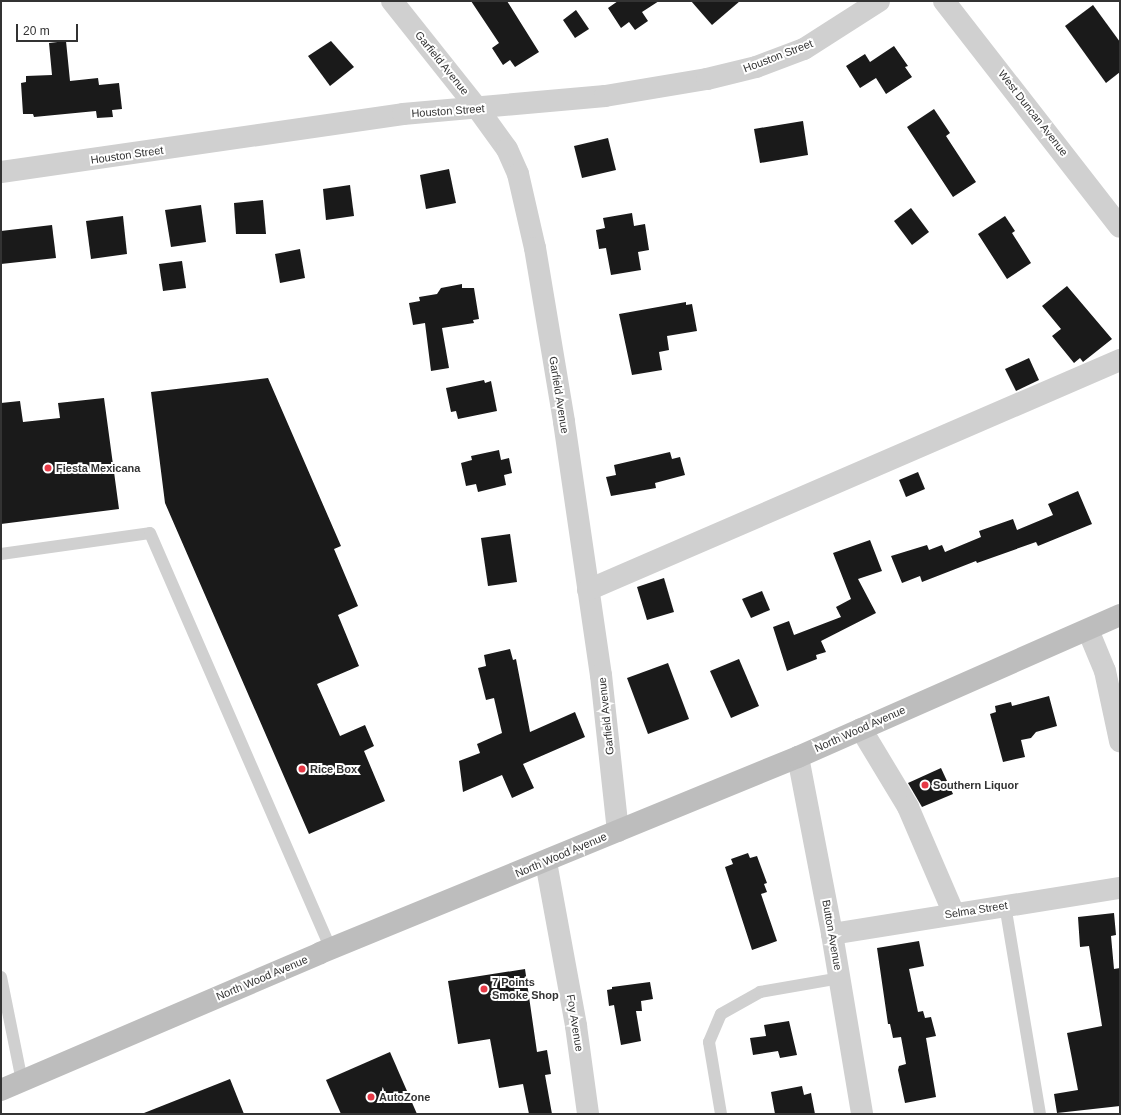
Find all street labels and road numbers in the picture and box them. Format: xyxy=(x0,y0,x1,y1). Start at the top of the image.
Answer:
street label: Garfield Avenue xyxy=(412,28,472,98)
street label: Houston Street xyxy=(741,37,815,75)
street label: West Duncan Avenue xyxy=(995,67,1071,159)
street label: Houston Street xyxy=(411,102,485,120)
street label: Houston Street xyxy=(90,143,164,167)
street label: Garfield Avenue xyxy=(546,355,572,435)
street label: Garfield Avenue xyxy=(595,676,617,756)
street label: North Wood Avenue xyxy=(812,703,908,755)
street label: North Wood Avenue xyxy=(513,830,609,880)
street label: Button Avenue xyxy=(819,898,845,972)
street label: Selma Street xyxy=(944,899,1008,921)
street label: North Wood Avenue xyxy=(214,953,310,1003)
street label: Foy Avenue xyxy=(564,993,586,1053)

